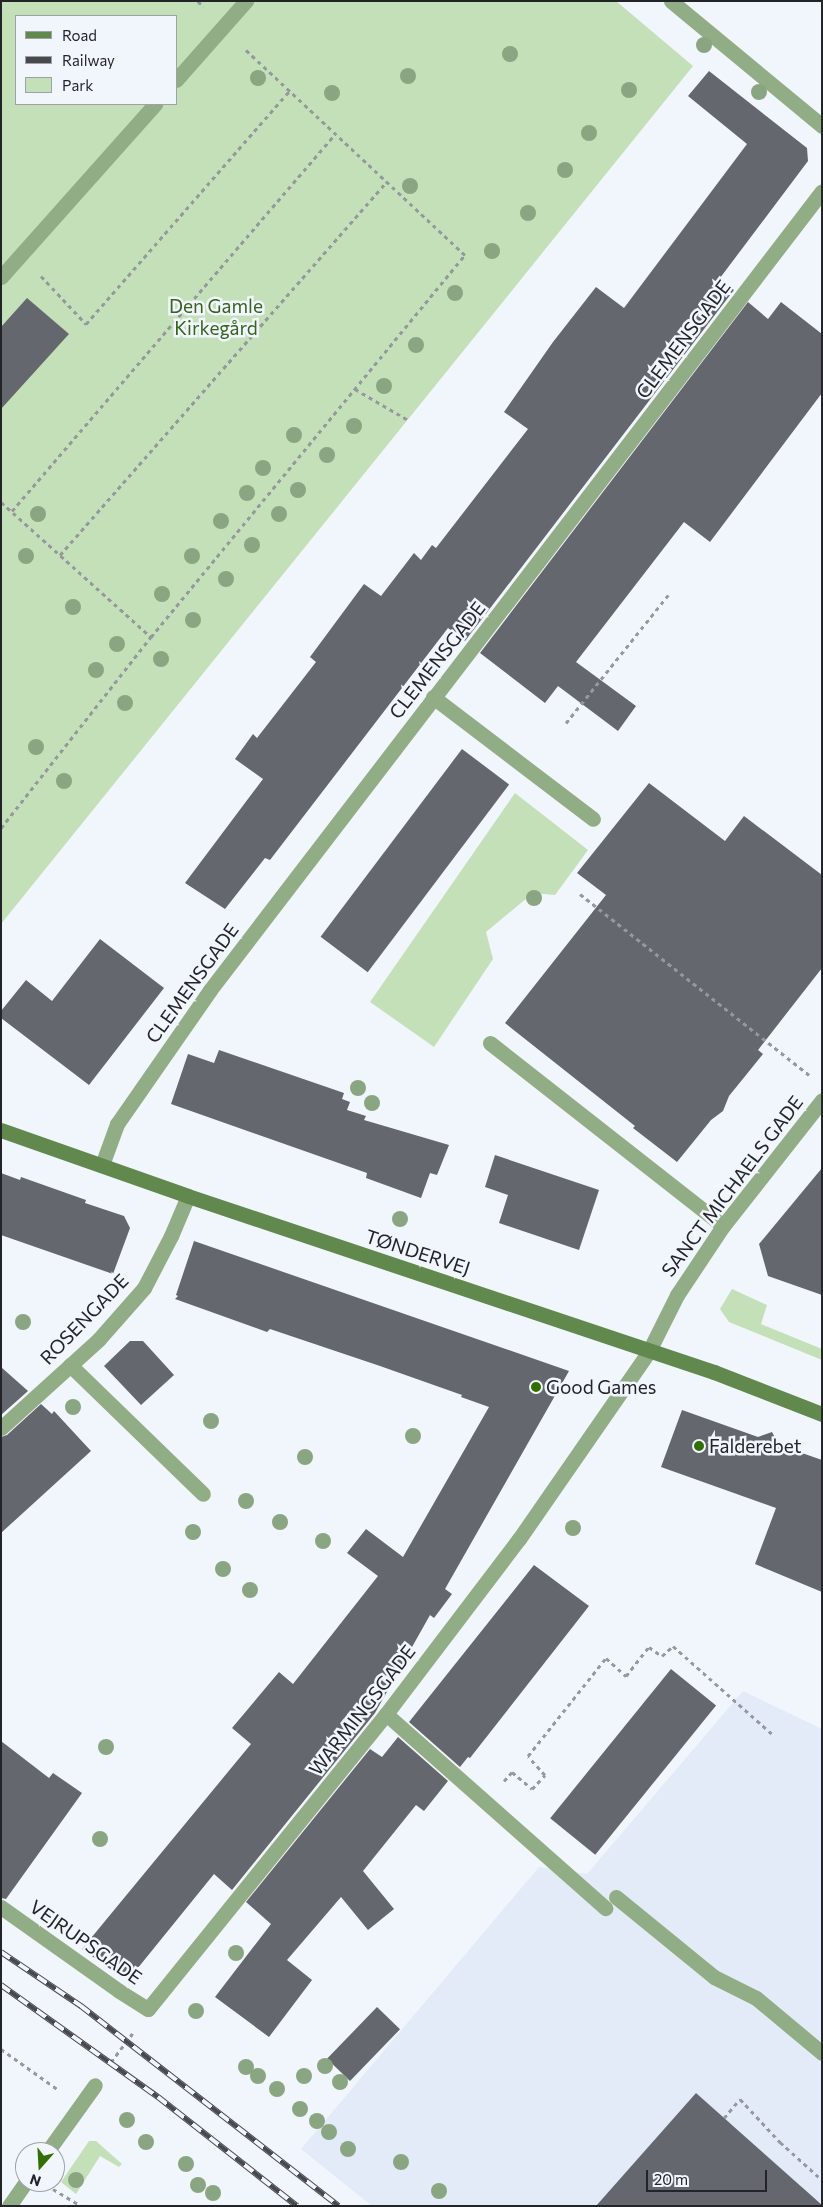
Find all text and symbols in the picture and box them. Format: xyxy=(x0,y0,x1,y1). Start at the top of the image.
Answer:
legend xyxy=(15,15,178,105)
text: Road xyxy=(62,26,97,44)
text: Railway xyxy=(62,51,115,69)
text: Park xyxy=(62,76,93,94)
street label: CLEMENSGADE xyxy=(631,275,735,403)
park label: Den Gamle Kirkegård xyxy=(169,295,263,339)
street label: CLEMENSGADE xyxy=(384,597,490,723)
street label: CLEMENSGADE xyxy=(141,919,243,1047)
street label: SANCT MICHAELS GADE xyxy=(657,1091,807,1281)
street label: TØNDERVEJ xyxy=(363,1224,473,1280)
street label: ROSENGADE xyxy=(35,1269,133,1369)
place label: Good Games xyxy=(546,1376,656,1398)
marker: Good Games xyxy=(530,1381,542,1393)
place label: Falderebet xyxy=(709,1435,801,1457)
marker: Falderebet xyxy=(693,1440,705,1452)
street label: WARMINGSGADE xyxy=(304,1640,420,1780)
street label: VEJRUPSGADE xyxy=(26,1895,146,1989)
north arrow xyxy=(15,2142,65,2192)
scale bar xyxy=(648,2160,769,2192)
text: 20 m xyxy=(654,2170,688,2188)
text: N xyxy=(28,2171,43,2190)

